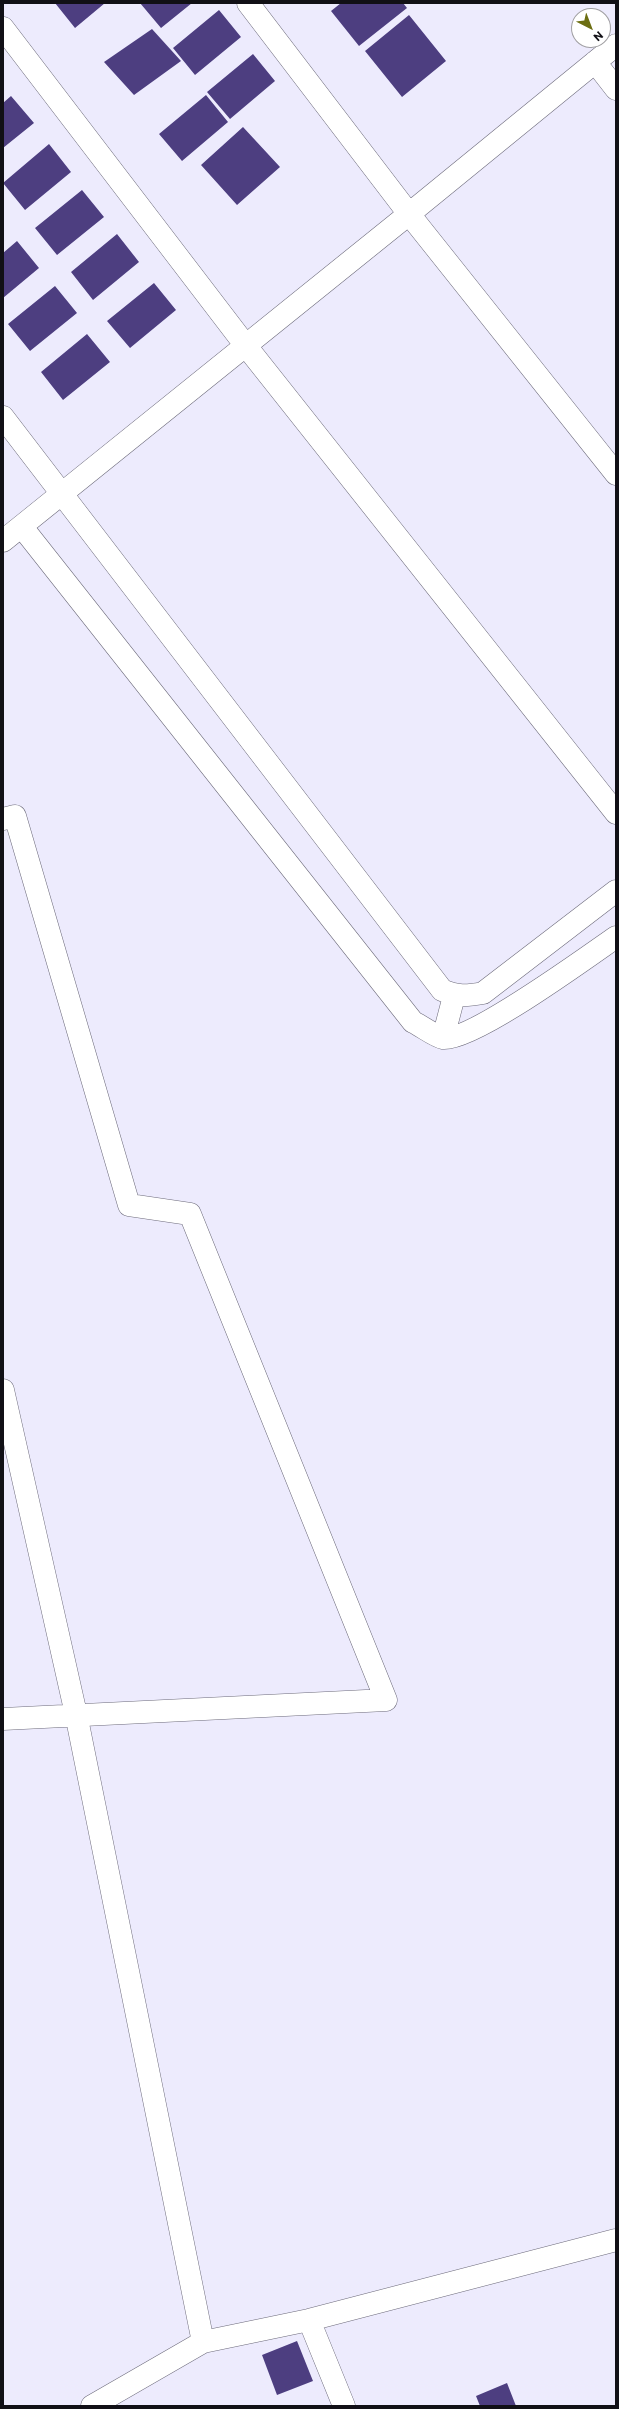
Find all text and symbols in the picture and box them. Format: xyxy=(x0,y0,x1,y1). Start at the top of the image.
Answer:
north arrow xyxy=(571,8,611,48)
text: N xyxy=(591,29,606,44)

